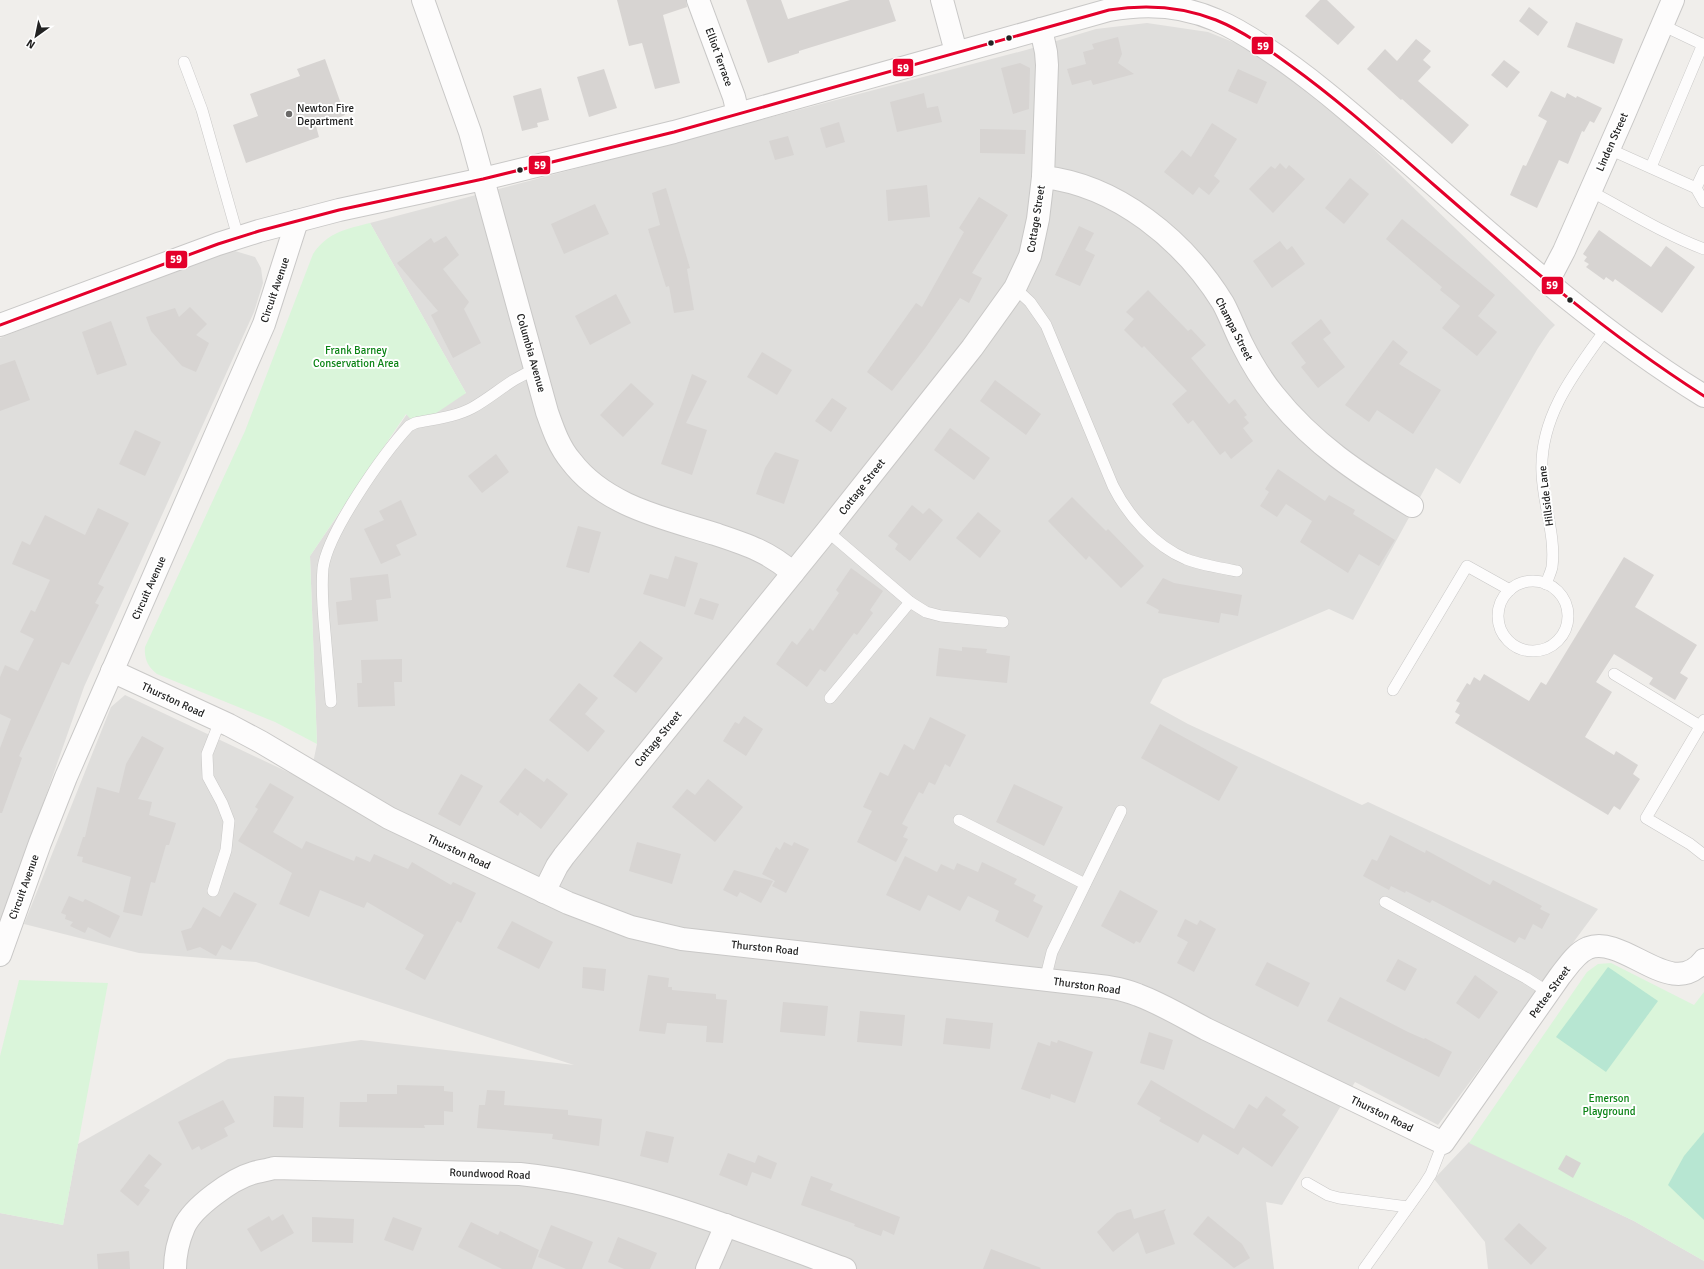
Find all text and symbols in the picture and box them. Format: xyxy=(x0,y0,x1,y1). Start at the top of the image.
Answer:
north arrow xyxy=(16,16,56,56)
street label: Elliot Terrace xyxy=(702,26,736,88)
unlabelled marker xyxy=(1004,33,1014,43)
text: N xyxy=(24,36,38,52)
line badge: 59 xyxy=(1251,36,1274,55)
unlabelled marker xyxy=(986,38,996,48)
text: 59 xyxy=(1257,40,1269,53)
line badge: 59 xyxy=(892,58,914,77)
text: 59 xyxy=(897,62,909,75)
place label: Newton Fire Department xyxy=(297,102,354,128)
marker: Newton Fire Department xyxy=(284,109,294,119)
street label: Linden Street xyxy=(1593,110,1631,173)
line badge: 59 xyxy=(528,155,551,175)
text: 59 xyxy=(534,159,546,172)
unlabelled marker xyxy=(515,165,525,175)
street label: Cottage Street xyxy=(1024,184,1048,254)
line badge: 59 xyxy=(165,250,188,269)
text: 59 xyxy=(170,253,182,266)
street label: Circuit Avenue xyxy=(258,256,292,324)
line badge: 59 xyxy=(1541,276,1564,295)
text: 59 xyxy=(1546,279,1558,292)
street label: Champa Street xyxy=(1212,295,1256,363)
unlabelled marker xyxy=(1565,295,1575,305)
street label: Columbia Avenue xyxy=(514,312,548,394)
park label: Frank Barney Conservation Area xyxy=(313,344,399,370)
street label: Cottage Street xyxy=(836,456,888,518)
street label: Hillside Lane xyxy=(1536,465,1556,527)
street label: Circuit Avenue xyxy=(129,554,169,622)
street label: Thurston Road xyxy=(140,680,207,720)
street label: Cottage Street xyxy=(632,708,684,769)
street label: Thurston Road xyxy=(426,832,493,872)
street label: Circuit Avenue xyxy=(6,853,42,921)
street label: Thurston Road xyxy=(731,938,800,958)
street label: Pettee Street xyxy=(1527,963,1573,1021)
street label: Thurston Road xyxy=(1053,975,1122,997)
park label: Emerson Playground xyxy=(1582,1092,1636,1118)
street label: Thurston Road xyxy=(1349,1093,1415,1135)
street label: Roundwood Road xyxy=(449,1166,531,1182)

